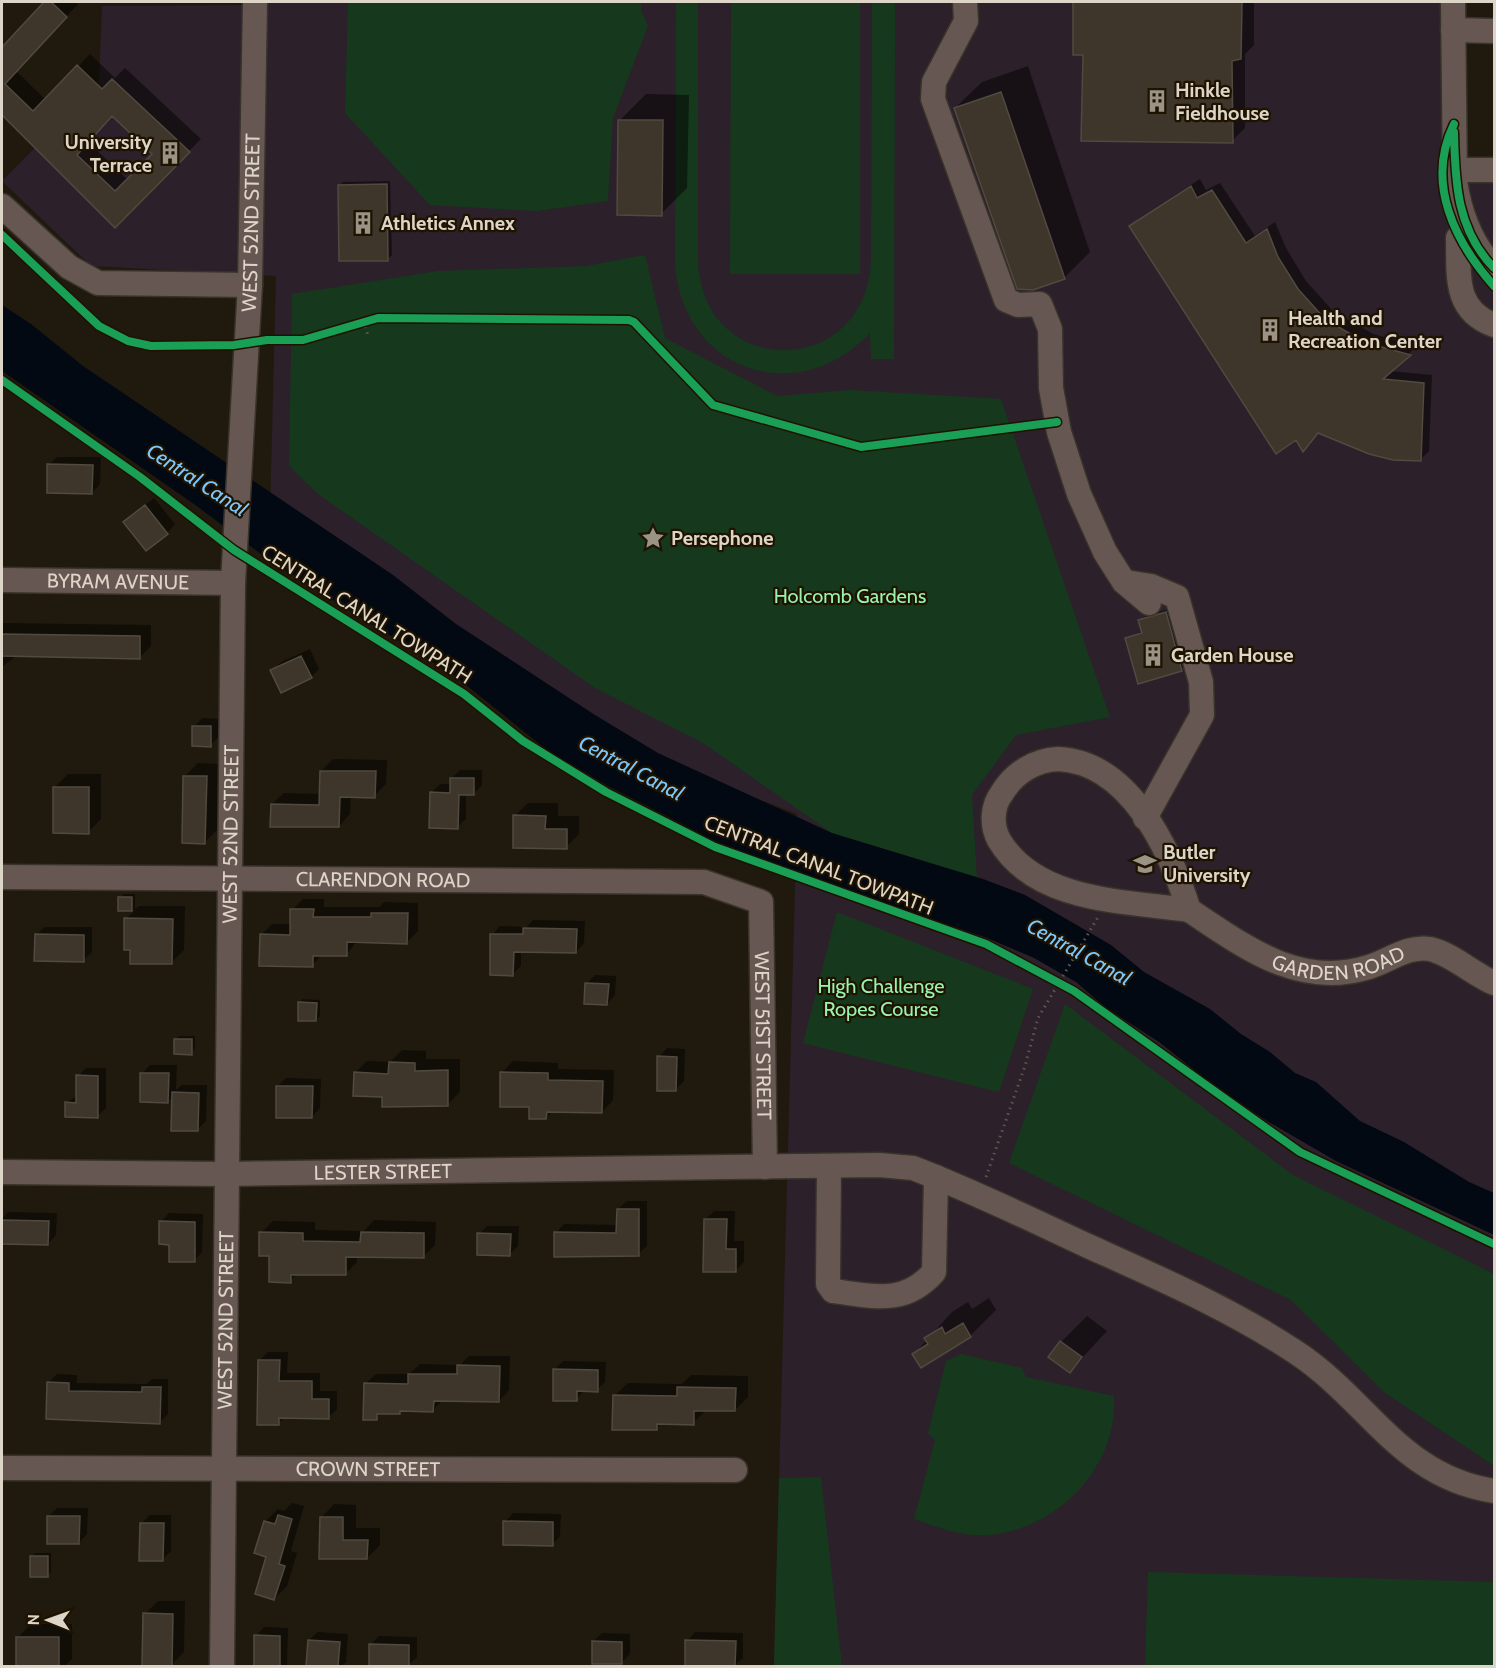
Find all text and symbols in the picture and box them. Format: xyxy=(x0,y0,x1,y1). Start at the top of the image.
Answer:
place label: Hinkle Fieldhouse xyxy=(1175,78,1269,125)
building icon: Hinkle Fieldhouse xyxy=(1144,88,1170,114)
place label: University Terrace xyxy=(65,130,152,177)
street label: WEST 52ND STREET xyxy=(236,133,265,312)
building icon: University Terrace xyxy=(157,140,183,166)
building icon: Athletics Annex xyxy=(350,210,376,236)
place label: Athletics Annex xyxy=(381,211,515,235)
place label: Health and Recreation Center xyxy=(1288,306,1442,353)
building icon: Health and Recreation Center xyxy=(1257,317,1283,343)
water label: Central Canal xyxy=(142,438,252,521)
place icon: Persephone xyxy=(640,525,666,551)
place label: Persephone xyxy=(671,526,774,550)
street label: CENTRAL CANAL TOWPATH xyxy=(257,539,477,689)
street label: BYRAM AVENUE xyxy=(47,569,189,594)
park label: Holcomb Gardens xyxy=(774,584,926,608)
building icon: Garden House xyxy=(1140,642,1166,668)
place label: Garden House xyxy=(1171,643,1293,667)
water label: Central Canal xyxy=(575,729,688,806)
street label: WEST 52ND STREET xyxy=(218,744,243,923)
street label: CENTRAL CANAL TOWPATH xyxy=(701,810,937,920)
place label: Butler University xyxy=(1163,840,1251,887)
school or university icon: Butler University xyxy=(1132,851,1158,877)
street label: CLARENDON ROAD xyxy=(296,867,470,892)
water label: Central Canal xyxy=(1023,913,1136,990)
street label: GARDEN ROAD xyxy=(1268,941,1408,985)
street label: WEST 51ST STREET xyxy=(750,951,776,1120)
park label: High Challenge Ropes Course xyxy=(817,974,945,1021)
street label: LESTER STREET xyxy=(314,1159,453,1185)
street label: WEST 52ND STREET xyxy=(213,1230,238,1409)
street label: CROWN STREET xyxy=(296,1457,441,1481)
north arrow xyxy=(18,1590,78,1650)
text: N xyxy=(24,1614,43,1626)

